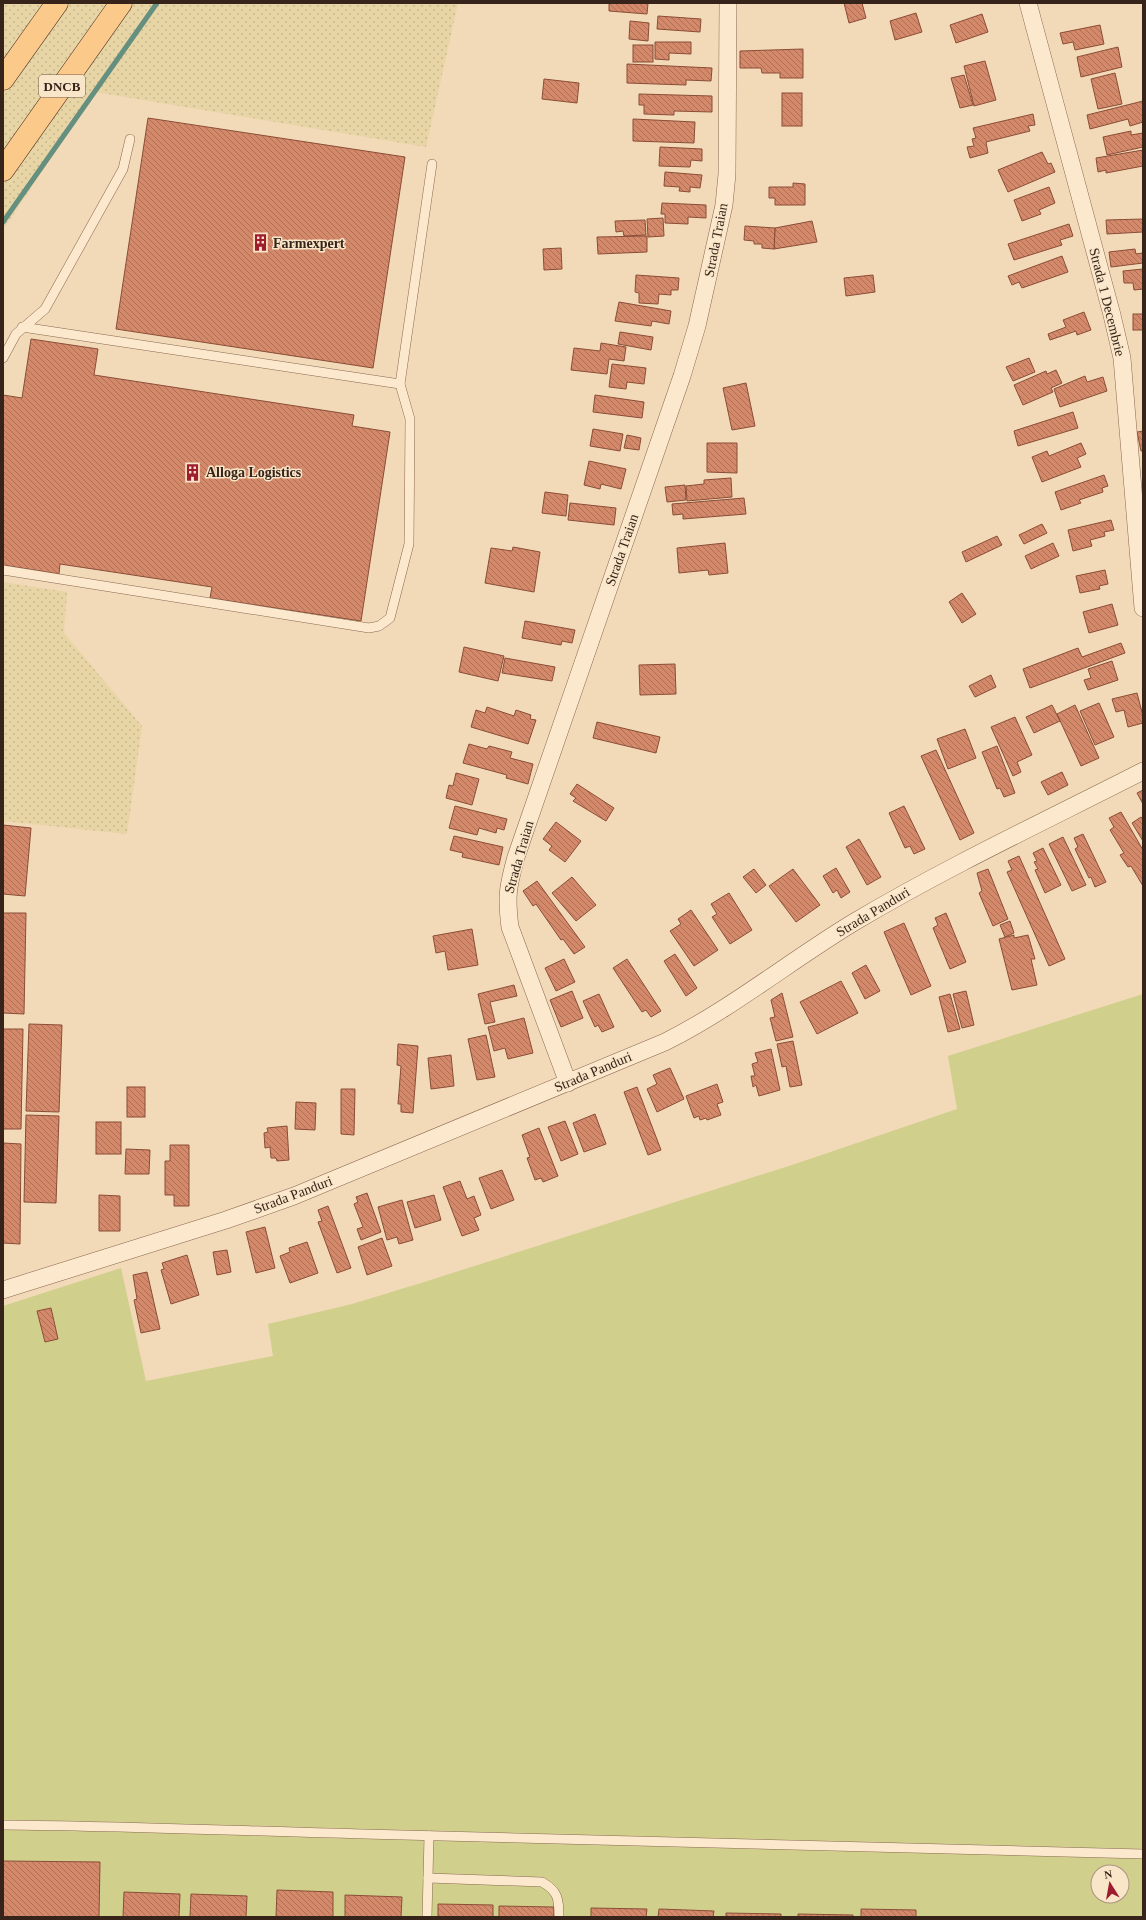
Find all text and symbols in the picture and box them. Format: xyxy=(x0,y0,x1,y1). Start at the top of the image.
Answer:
road number: DNCB xyxy=(39,75,85,97)
street label: Strada Traian xyxy=(701,202,731,278)
building icon: Farmexpert xyxy=(250,233,270,253)
place label: Farmexpert xyxy=(273,236,345,251)
street label: Strada 1 Decembrie xyxy=(1086,246,1128,358)
building icon: Alloga Logistics xyxy=(183,462,203,482)
place label: Alloga Logistics xyxy=(206,465,302,480)
street label: Strada Traian xyxy=(603,512,641,588)
street label: Strada Traian xyxy=(501,819,537,895)
street label: Strada Panduri xyxy=(834,884,912,940)
street label: Strada Panduri xyxy=(552,1049,634,1095)
street label: Strada Panduri xyxy=(252,1173,334,1217)
north arrow xyxy=(1090,1864,1130,1904)
text: N xyxy=(1103,1868,1113,1881)

